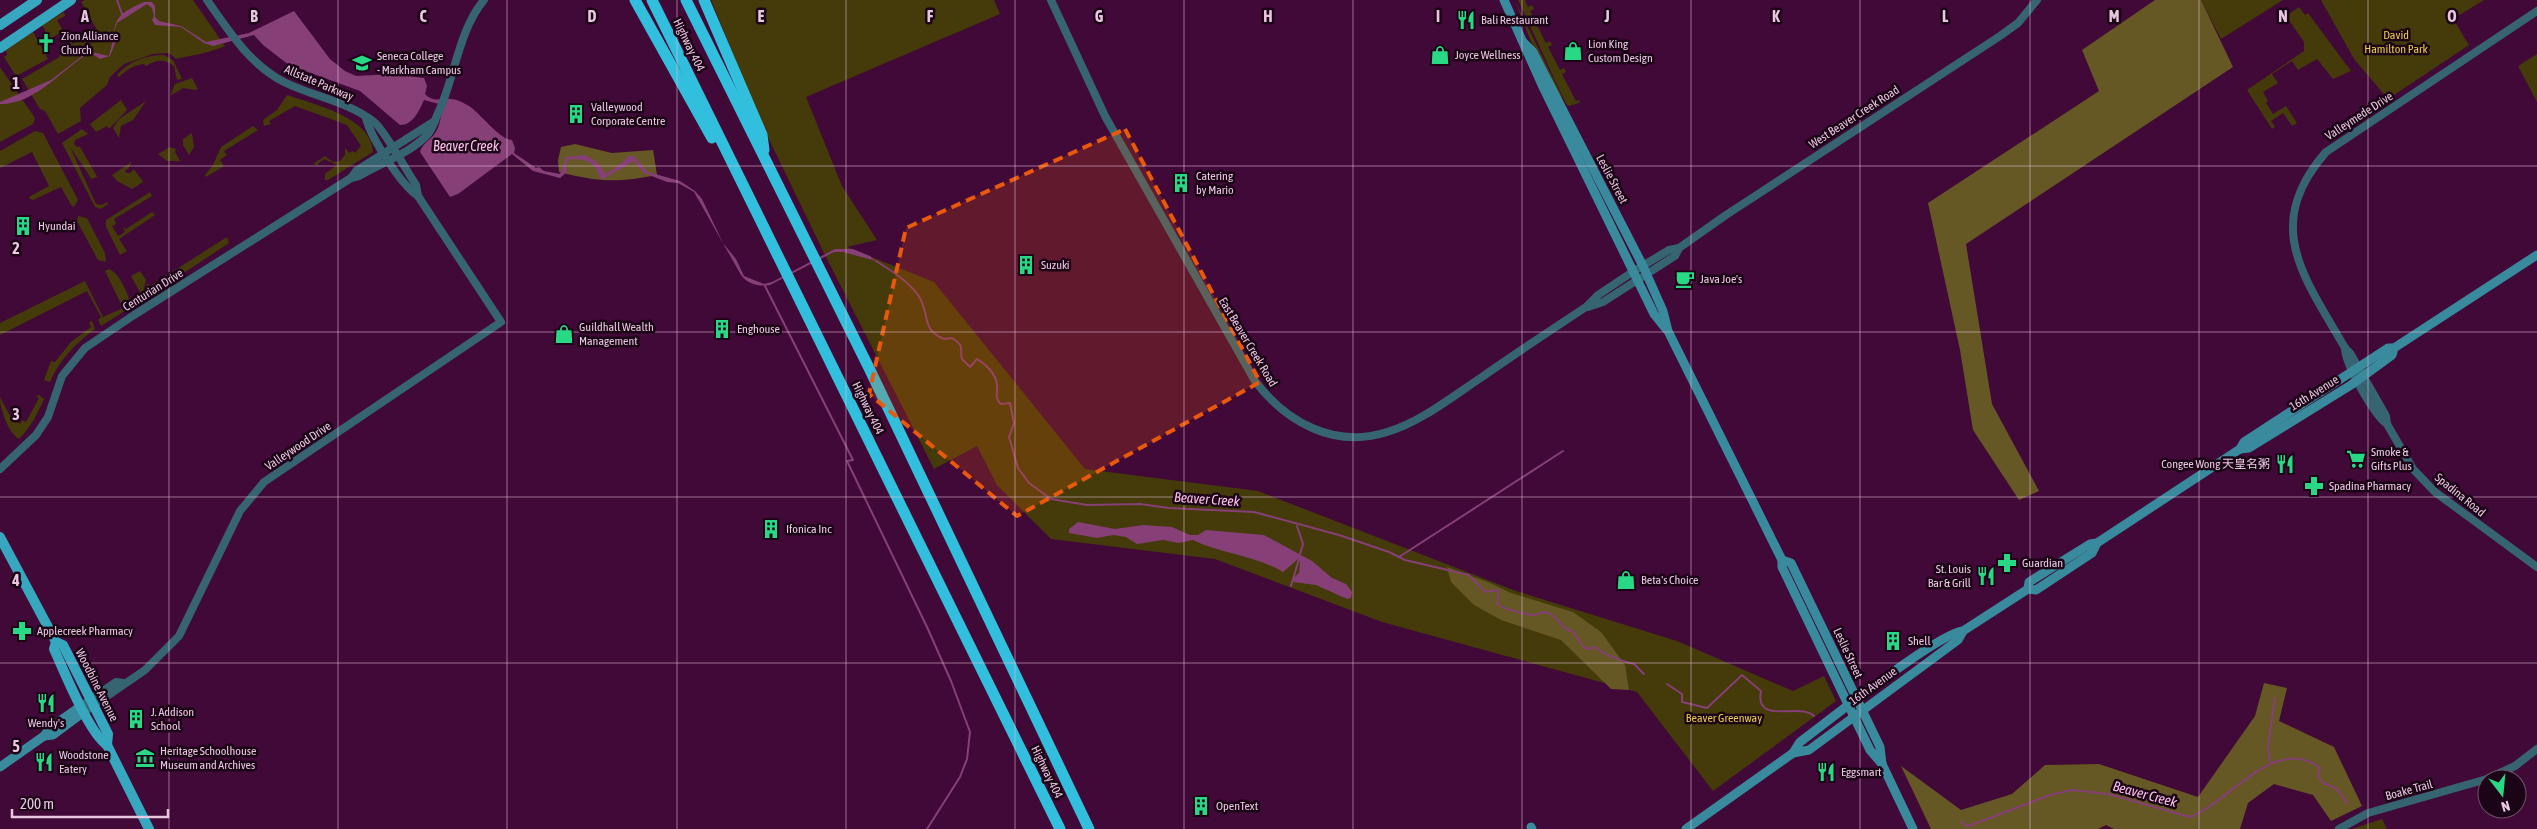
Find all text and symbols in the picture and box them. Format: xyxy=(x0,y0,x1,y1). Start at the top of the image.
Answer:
text: A xyxy=(80,7,89,25)
text: B xyxy=(250,7,258,25)
text: C xyxy=(419,7,427,25)
text: D xyxy=(588,7,597,25)
text: E xyxy=(758,7,765,25)
text: F xyxy=(927,7,934,25)
text: G xyxy=(1095,7,1104,25)
text: H xyxy=(1263,7,1273,25)
text: I xyxy=(1436,7,1440,25)
text: J xyxy=(1603,7,1610,25)
text: K xyxy=(1772,7,1780,25)
text: L xyxy=(1942,7,1949,25)
text: M xyxy=(2109,7,2119,25)
text: N xyxy=(2278,7,2288,25)
text: O xyxy=(2447,7,2457,25)
restaurant icon: Bali Restaurant xyxy=(1455,9,1477,31)
place label: Bali Restaurant xyxy=(1481,13,1549,27)
street label: Highway 404 xyxy=(670,16,708,74)
park label: David Hamilton Park xyxy=(2364,28,2429,56)
place label: Zion Alliance Church xyxy=(61,29,119,57)
church icon: Zion Alliance Church xyxy=(35,32,57,54)
place label: Lion King Custom Design xyxy=(1588,37,1653,65)
shop icon: Lion King Custom Design xyxy=(1562,40,1584,62)
shop icon: Joyce Wellness xyxy=(1429,44,1451,66)
place label: Joyce Wellness xyxy=(1455,48,1521,62)
place label: Seneca College - Markham Campus xyxy=(377,49,461,77)
school or university icon: Seneca College - Markham Campus xyxy=(351,52,373,74)
street label: Allstate Parkway xyxy=(282,62,356,104)
text: 1 xyxy=(12,74,20,92)
street label: West Beaver Creek Road xyxy=(1806,83,1902,151)
street label: Valleymede Drive xyxy=(2323,89,2395,143)
place label: Valleywood Corporate Centre xyxy=(591,100,665,128)
building icon: Valleywood Corporate Centre xyxy=(565,103,587,125)
water label: Beaver Creek xyxy=(433,138,500,154)
street label: Leslie Street xyxy=(1593,152,1631,206)
place label: Catering by Mario xyxy=(1196,169,1234,197)
building icon: Catering by Mario xyxy=(1170,172,1192,194)
building icon: Hyundai xyxy=(12,215,34,237)
place label: Hyundai xyxy=(38,219,76,233)
text: 2 xyxy=(12,239,20,257)
building icon: Suzuki xyxy=(1015,254,1037,276)
place label: Suzuki xyxy=(1041,258,1070,272)
street label: Centurian Drive xyxy=(120,266,186,314)
cafe icon: Java Joe's xyxy=(1674,268,1696,290)
place label: Java Joe's xyxy=(1700,272,1742,286)
street label: East Beaver Creek Road xyxy=(1216,295,1280,389)
building icon: Enghouse xyxy=(711,318,733,340)
place label: Guildhall Wealth Management xyxy=(579,320,654,348)
place label: Enghouse xyxy=(737,322,780,336)
shop icon: Guildhall Wealth Management xyxy=(553,323,575,345)
street label: 16th Avenue xyxy=(2287,372,2341,414)
street label: Highway 404 xyxy=(849,379,887,437)
text: 3 xyxy=(12,405,20,423)
street label: Valleywood Drive xyxy=(262,419,334,473)
place label: Smoke & Gifts Plus xyxy=(2371,445,2412,473)
supermarket icon: Smoke & Gifts Plus xyxy=(2345,448,2367,470)
restaurant icon: Congee Wong 天皇名粥 xyxy=(2274,453,2296,475)
place label: Congee Wong 天皇名粥 xyxy=(2161,457,2270,471)
street label: Spadina Road xyxy=(2432,470,2488,520)
pharmacy icon: Spadina Pharmacy xyxy=(2303,475,2325,497)
place label: Spadina Pharmacy xyxy=(2329,479,2411,493)
water label: Beaver Creek xyxy=(1174,489,1241,509)
building icon: Ifonica Inc xyxy=(760,518,782,540)
place label: Ifonica Inc xyxy=(786,522,832,536)
pharmacy icon: Guardian xyxy=(1996,552,2018,574)
place label: Guardian xyxy=(2022,556,2063,570)
place label: St. Louis Bar & Grill xyxy=(1928,562,1972,590)
restaurant icon: St. Louis Bar & Grill xyxy=(1975,565,1997,587)
shop icon: Beta's Choice xyxy=(1615,569,1637,591)
text: 4 xyxy=(11,571,20,589)
place label: Beta's Choice xyxy=(1641,573,1699,587)
pharmacy icon: Applecreek Pharmacy xyxy=(11,620,33,642)
place label: Applecreek Pharmacy xyxy=(37,624,133,638)
street label: Leslie Street xyxy=(1830,626,1866,681)
building icon: Shell xyxy=(1882,630,1904,652)
place label: Shell xyxy=(1908,634,1931,648)
street label: Woodbine Avenue xyxy=(73,646,121,724)
street label: 16th Avenue xyxy=(1846,664,1900,708)
restaurant icon: Wendy's xyxy=(35,692,57,714)
place label: J. Addison School xyxy=(151,705,194,733)
building icon: J. Addison School xyxy=(125,708,147,730)
park label: Beaver Greenway xyxy=(1686,711,1762,725)
place label: Wendy's xyxy=(28,716,64,730)
text: 5 xyxy=(12,737,20,755)
street label: Highway 404 xyxy=(1028,743,1066,801)
place label: Heritage Schoolhouse Museum and Archives xyxy=(160,744,256,772)
museum icon: Heritage Schoolhouse Museum and Archives xyxy=(134,747,156,769)
place label: Woodstone Eatery xyxy=(59,748,109,776)
restaurant icon: Woodstone Eatery xyxy=(33,751,55,773)
restaurant icon: Eggsmart xyxy=(1815,761,1837,783)
place label: Eggsmart xyxy=(1841,765,1882,779)
north arrow xyxy=(2477,769,2527,819)
street label: Boake Trail xyxy=(2384,777,2435,803)
water label: Beaver Creek xyxy=(2111,778,2180,810)
scale bar xyxy=(12,786,169,818)
text: 200 m xyxy=(20,795,54,812)
building icon: OpenText xyxy=(1190,795,1212,817)
text: N xyxy=(2499,798,2512,815)
place label: OpenText xyxy=(1216,799,1259,813)

